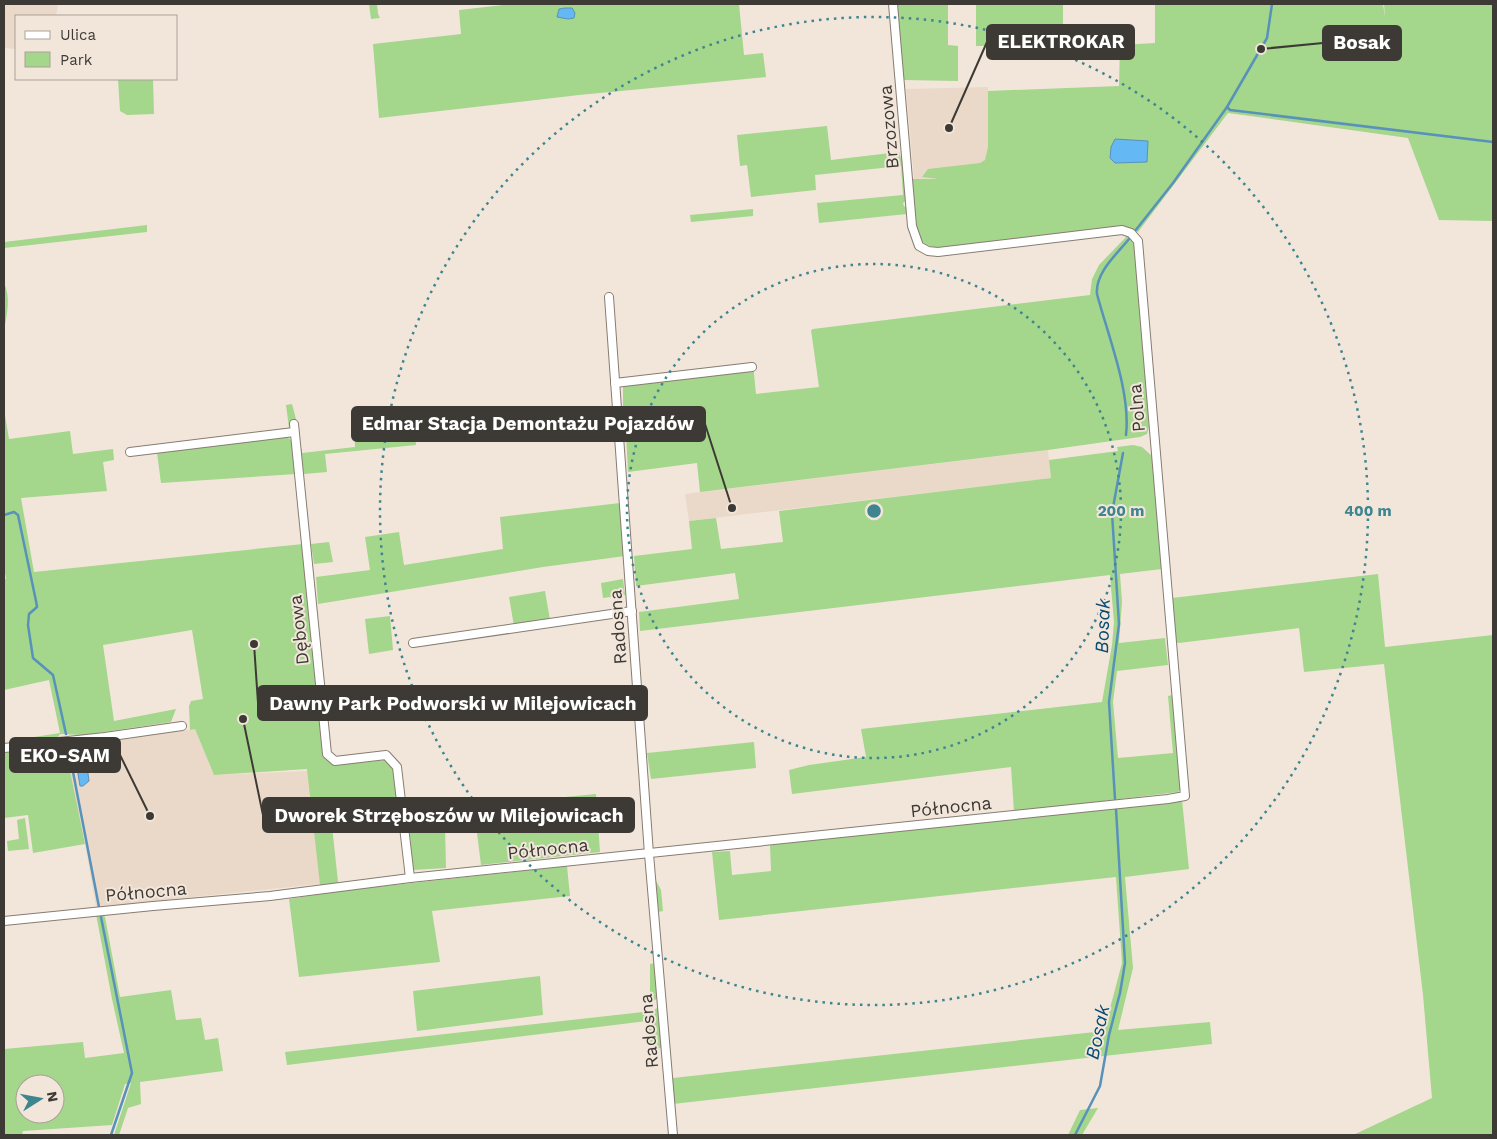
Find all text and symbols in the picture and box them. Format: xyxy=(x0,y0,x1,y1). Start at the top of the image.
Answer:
legend xyxy=(15,15,178,80)
callout: ELEKTROKAR xyxy=(987,25,1134,59)
text: Ulica xyxy=(60,26,97,44)
callout: Bosak xyxy=(1323,26,1401,60)
text: ELEKTROKAR xyxy=(997,30,1125,53)
text: Bosak xyxy=(1333,31,1391,54)
text: Park xyxy=(60,51,93,69)
street label: Brzozowa xyxy=(874,84,903,170)
street label: Polna xyxy=(1124,383,1149,433)
callout: Edmar Stacja Demontażu Pojazdów xyxy=(352,407,705,441)
text: Edmar Stacja Demontażu Pojazdów xyxy=(362,412,694,435)
centre of rings xyxy=(865,502,883,520)
text: 200 m xyxy=(1098,502,1144,520)
text: 400 m xyxy=(1344,502,1392,520)
street label: Radosna xyxy=(604,589,631,665)
street label: Dębowa xyxy=(284,594,313,666)
water label: Bosak xyxy=(1090,597,1115,654)
callout: Dawny Park Podworski w Milejowicach xyxy=(258,686,647,720)
text: Dawny Park Podworski w Milejowicach xyxy=(269,692,637,715)
callout: EKO-SAM xyxy=(10,738,120,772)
text: EKO-SAM xyxy=(20,744,110,767)
street label: Północna xyxy=(909,792,993,821)
callout: Dworek Strzęboszów w Milejowicach xyxy=(263,798,634,832)
text: Dworek Strzęboszów w Milejowicach xyxy=(275,804,623,827)
street label: Północna xyxy=(506,834,590,863)
street label: Północna xyxy=(104,877,188,906)
street label: Radosna xyxy=(635,993,662,1069)
water label: Bosak xyxy=(1081,1002,1115,1061)
north arrow xyxy=(15,1074,65,1124)
text: N xyxy=(44,1090,62,1103)

